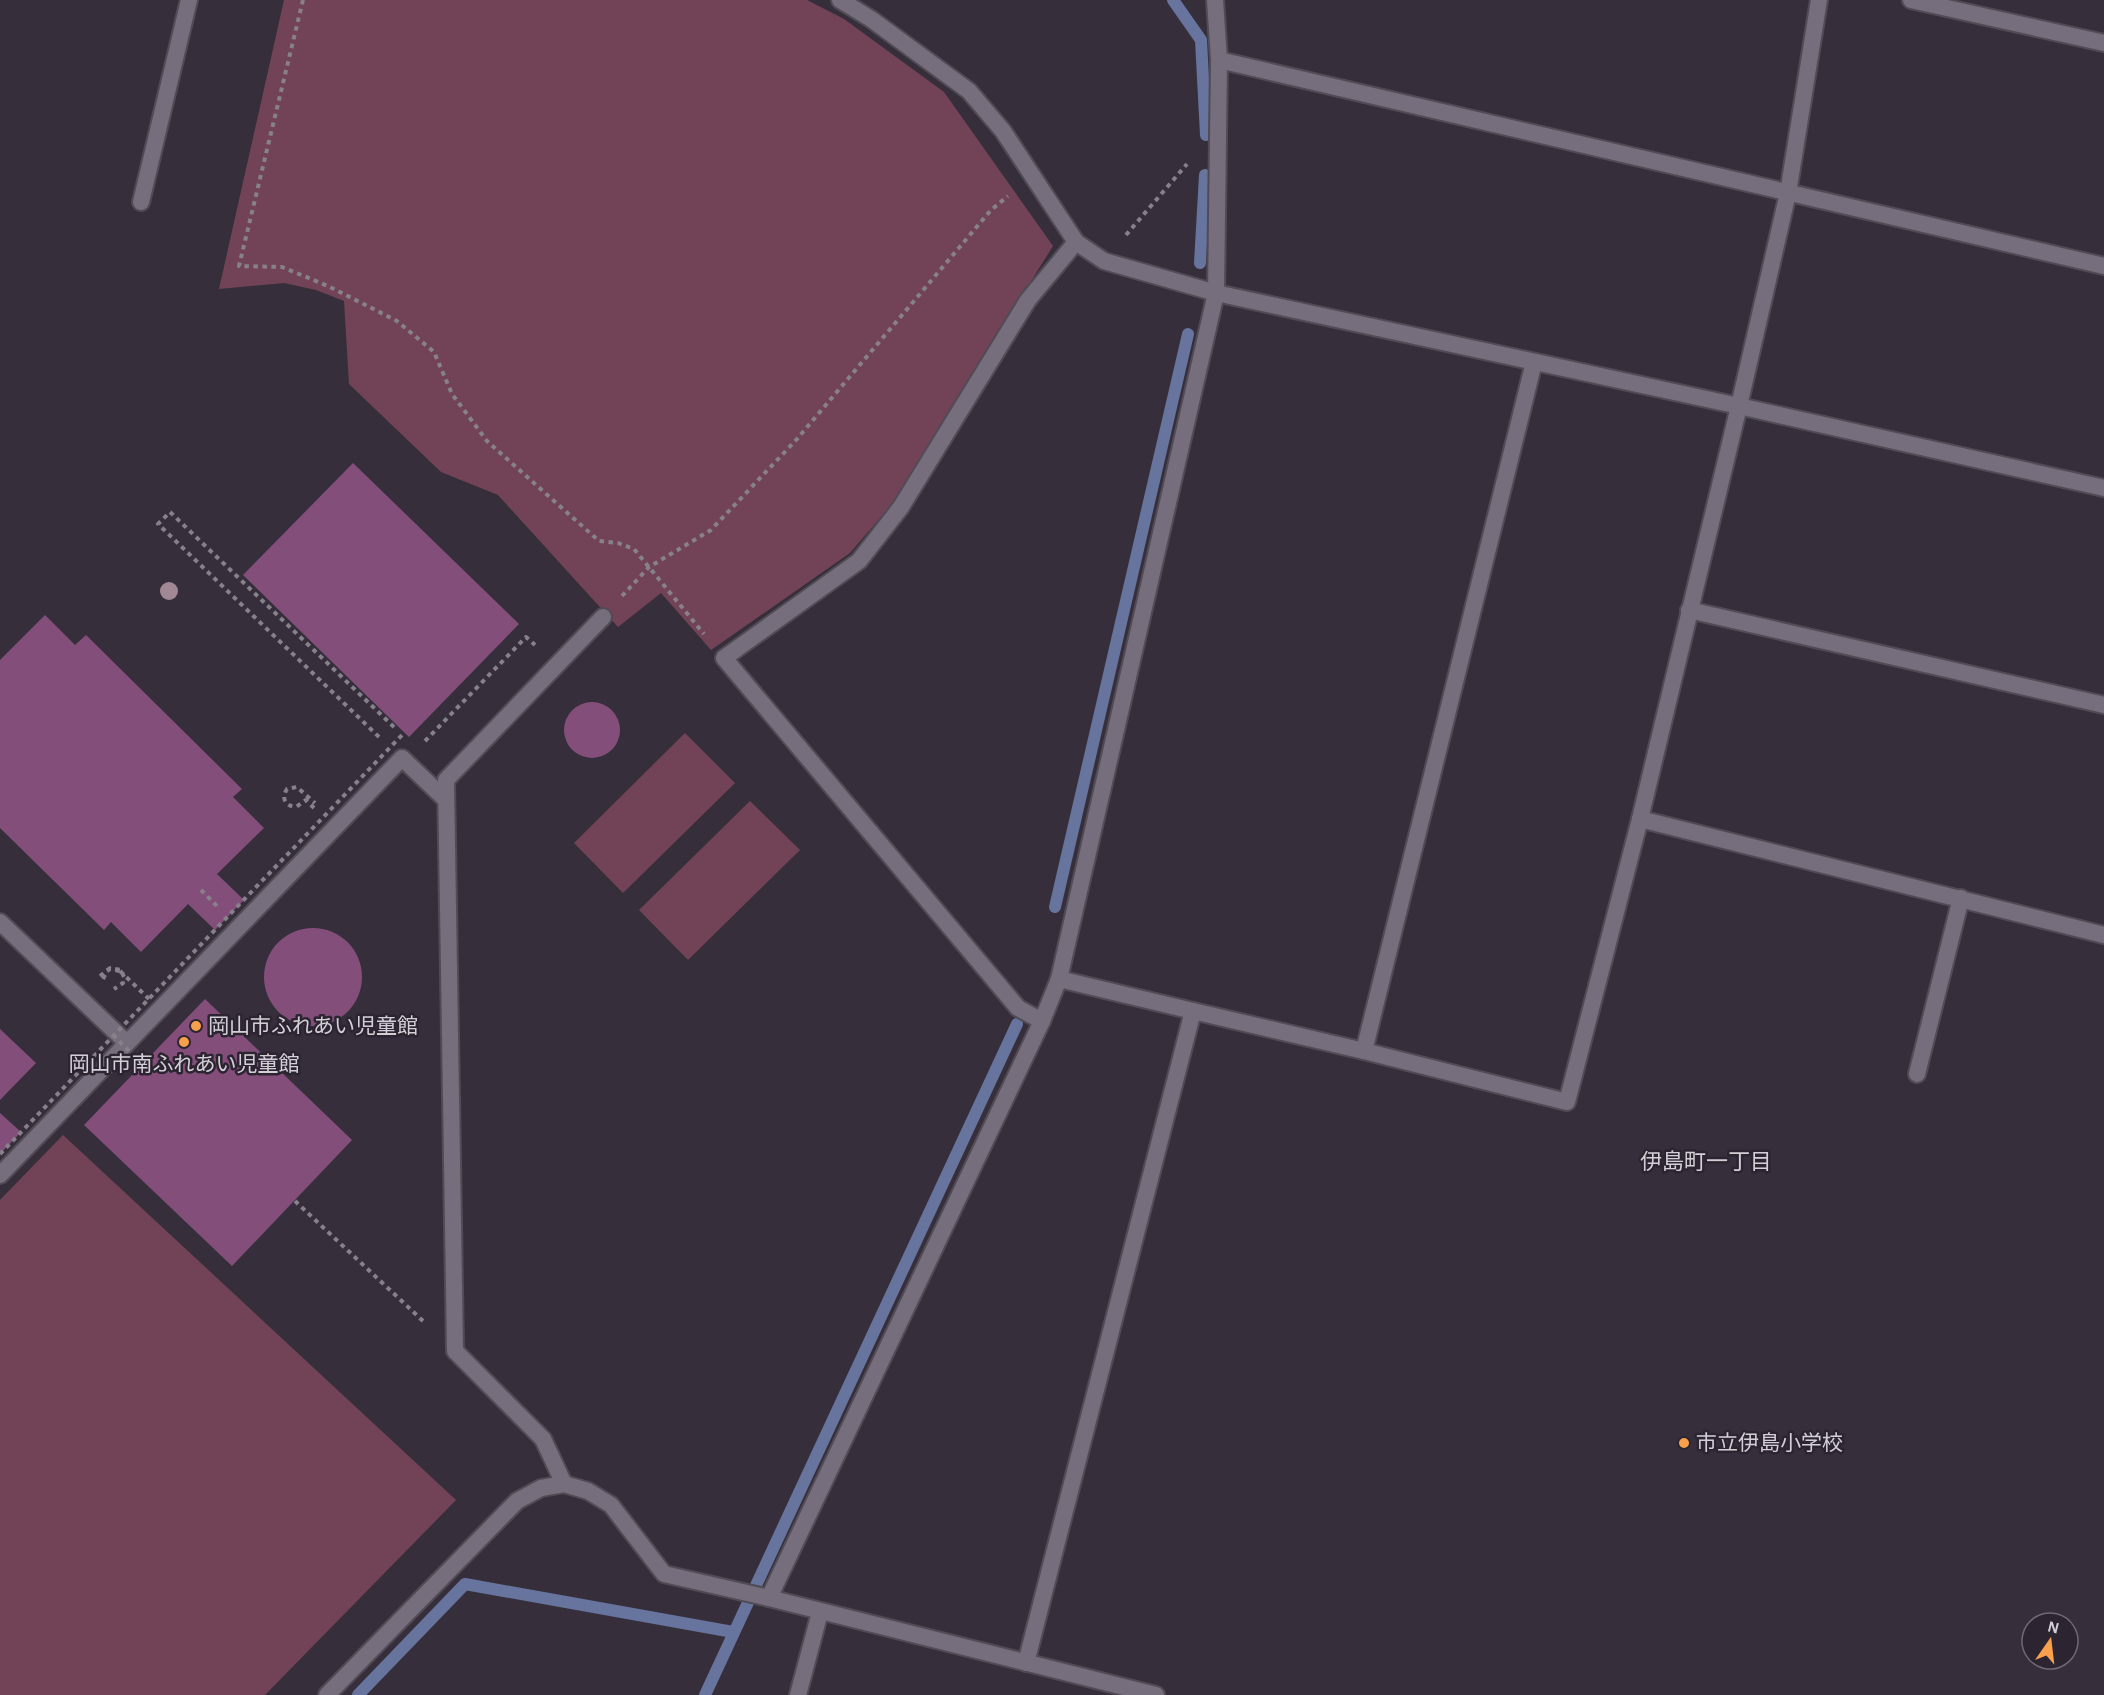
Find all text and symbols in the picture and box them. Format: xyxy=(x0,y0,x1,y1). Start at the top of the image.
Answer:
place label: 岡山市ふれあい児童館 xyxy=(208,1015,418,1037)
marker: 岡山市ふれあい児童館 xyxy=(189,1019,203,1033)
marker: 岡山市南ふれあい児童館 xyxy=(177,1035,191,1049)
place label: 岡山市南ふれあい児童館 xyxy=(69,1053,300,1075)
district label: 伊島町一丁目 xyxy=(1640,1150,1772,1173)
place label: 市立伊島小学校 xyxy=(1696,1432,1843,1454)
marker: 市立伊島小学校 xyxy=(1677,1436,1691,1450)
north arrow xyxy=(2020,1611,2080,1671)
text: N xyxy=(2046,1618,2061,1637)

